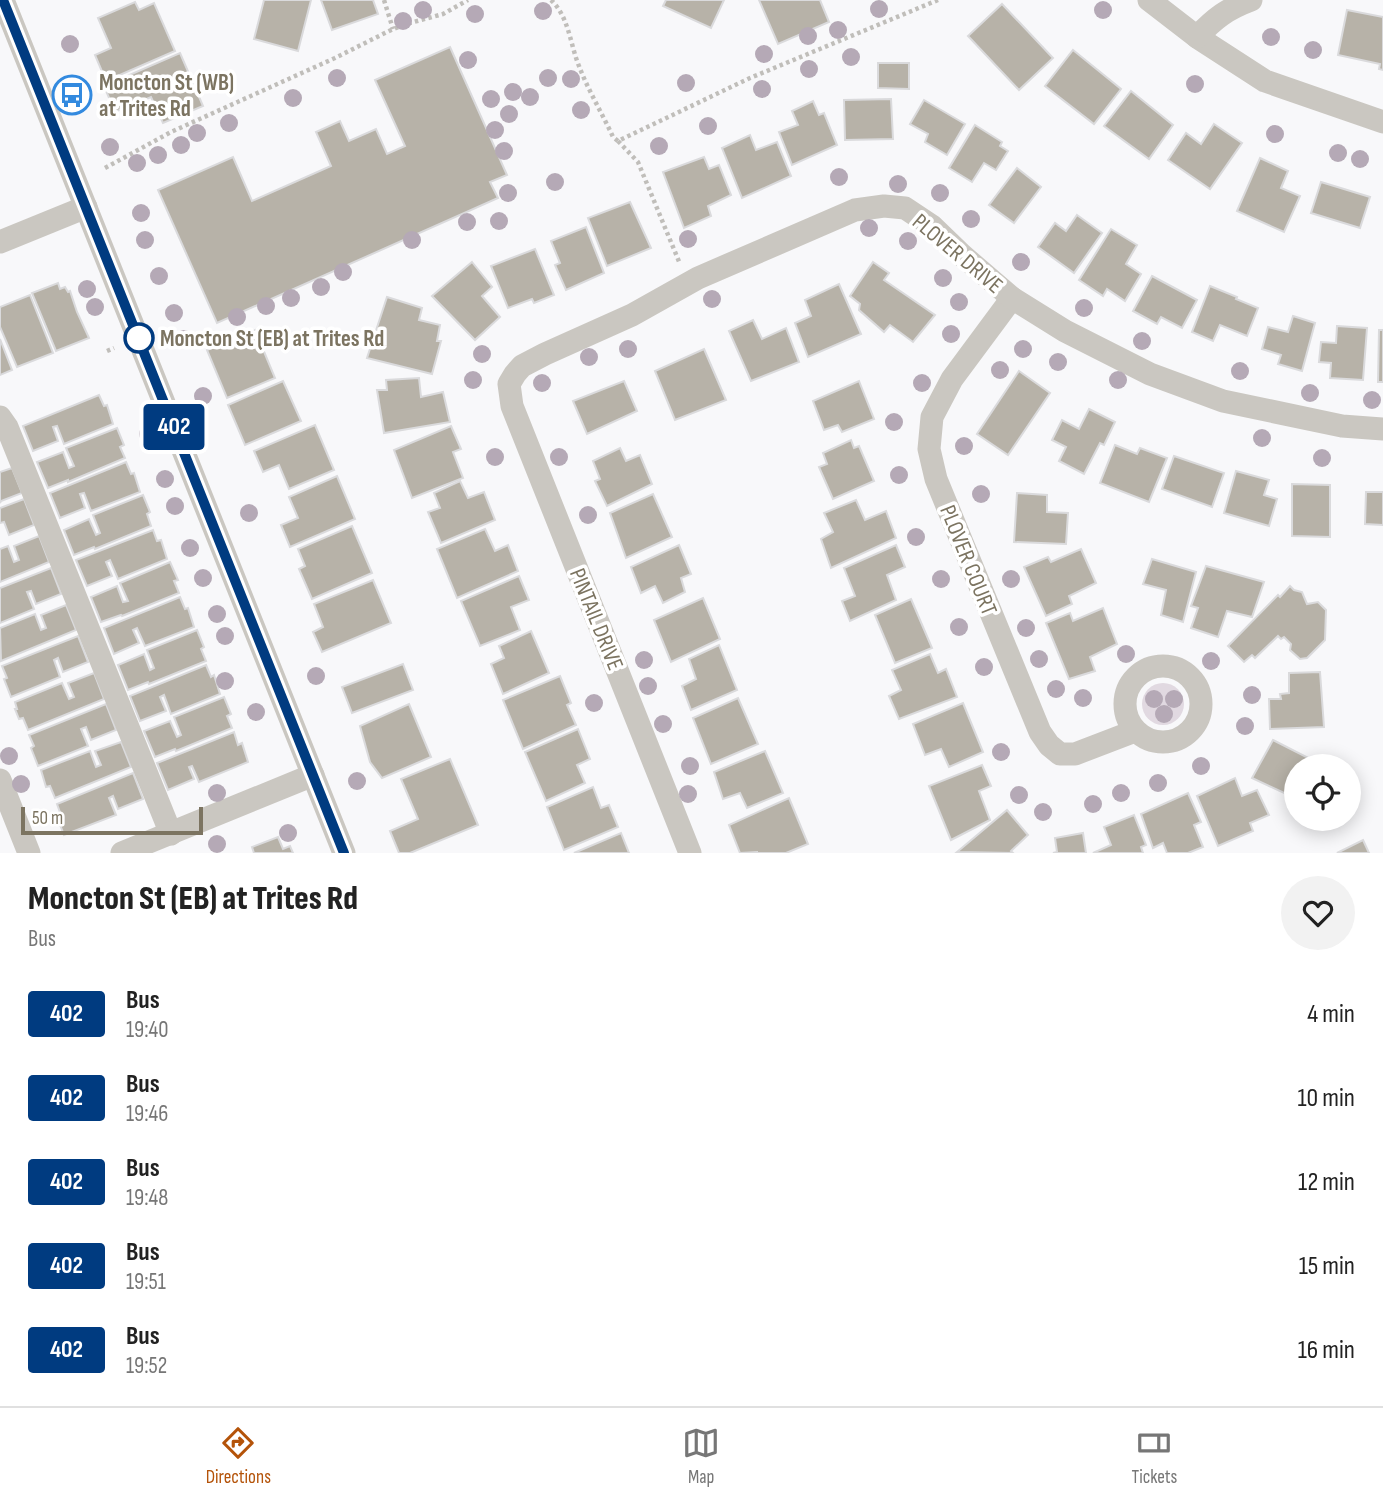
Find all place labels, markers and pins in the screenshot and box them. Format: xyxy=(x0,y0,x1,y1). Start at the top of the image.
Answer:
place label: Moncton St (WB) at Trites Rd xyxy=(99,69,234,123)
bus stop icon: Moncton St (WB) at Trites Rd xyxy=(51,74,93,116)
marker: Moncton St (EB) at Trites Rd xyxy=(124,323,154,353)
place label: Moncton St (EB) at Trites Rd xyxy=(160,325,384,353)

